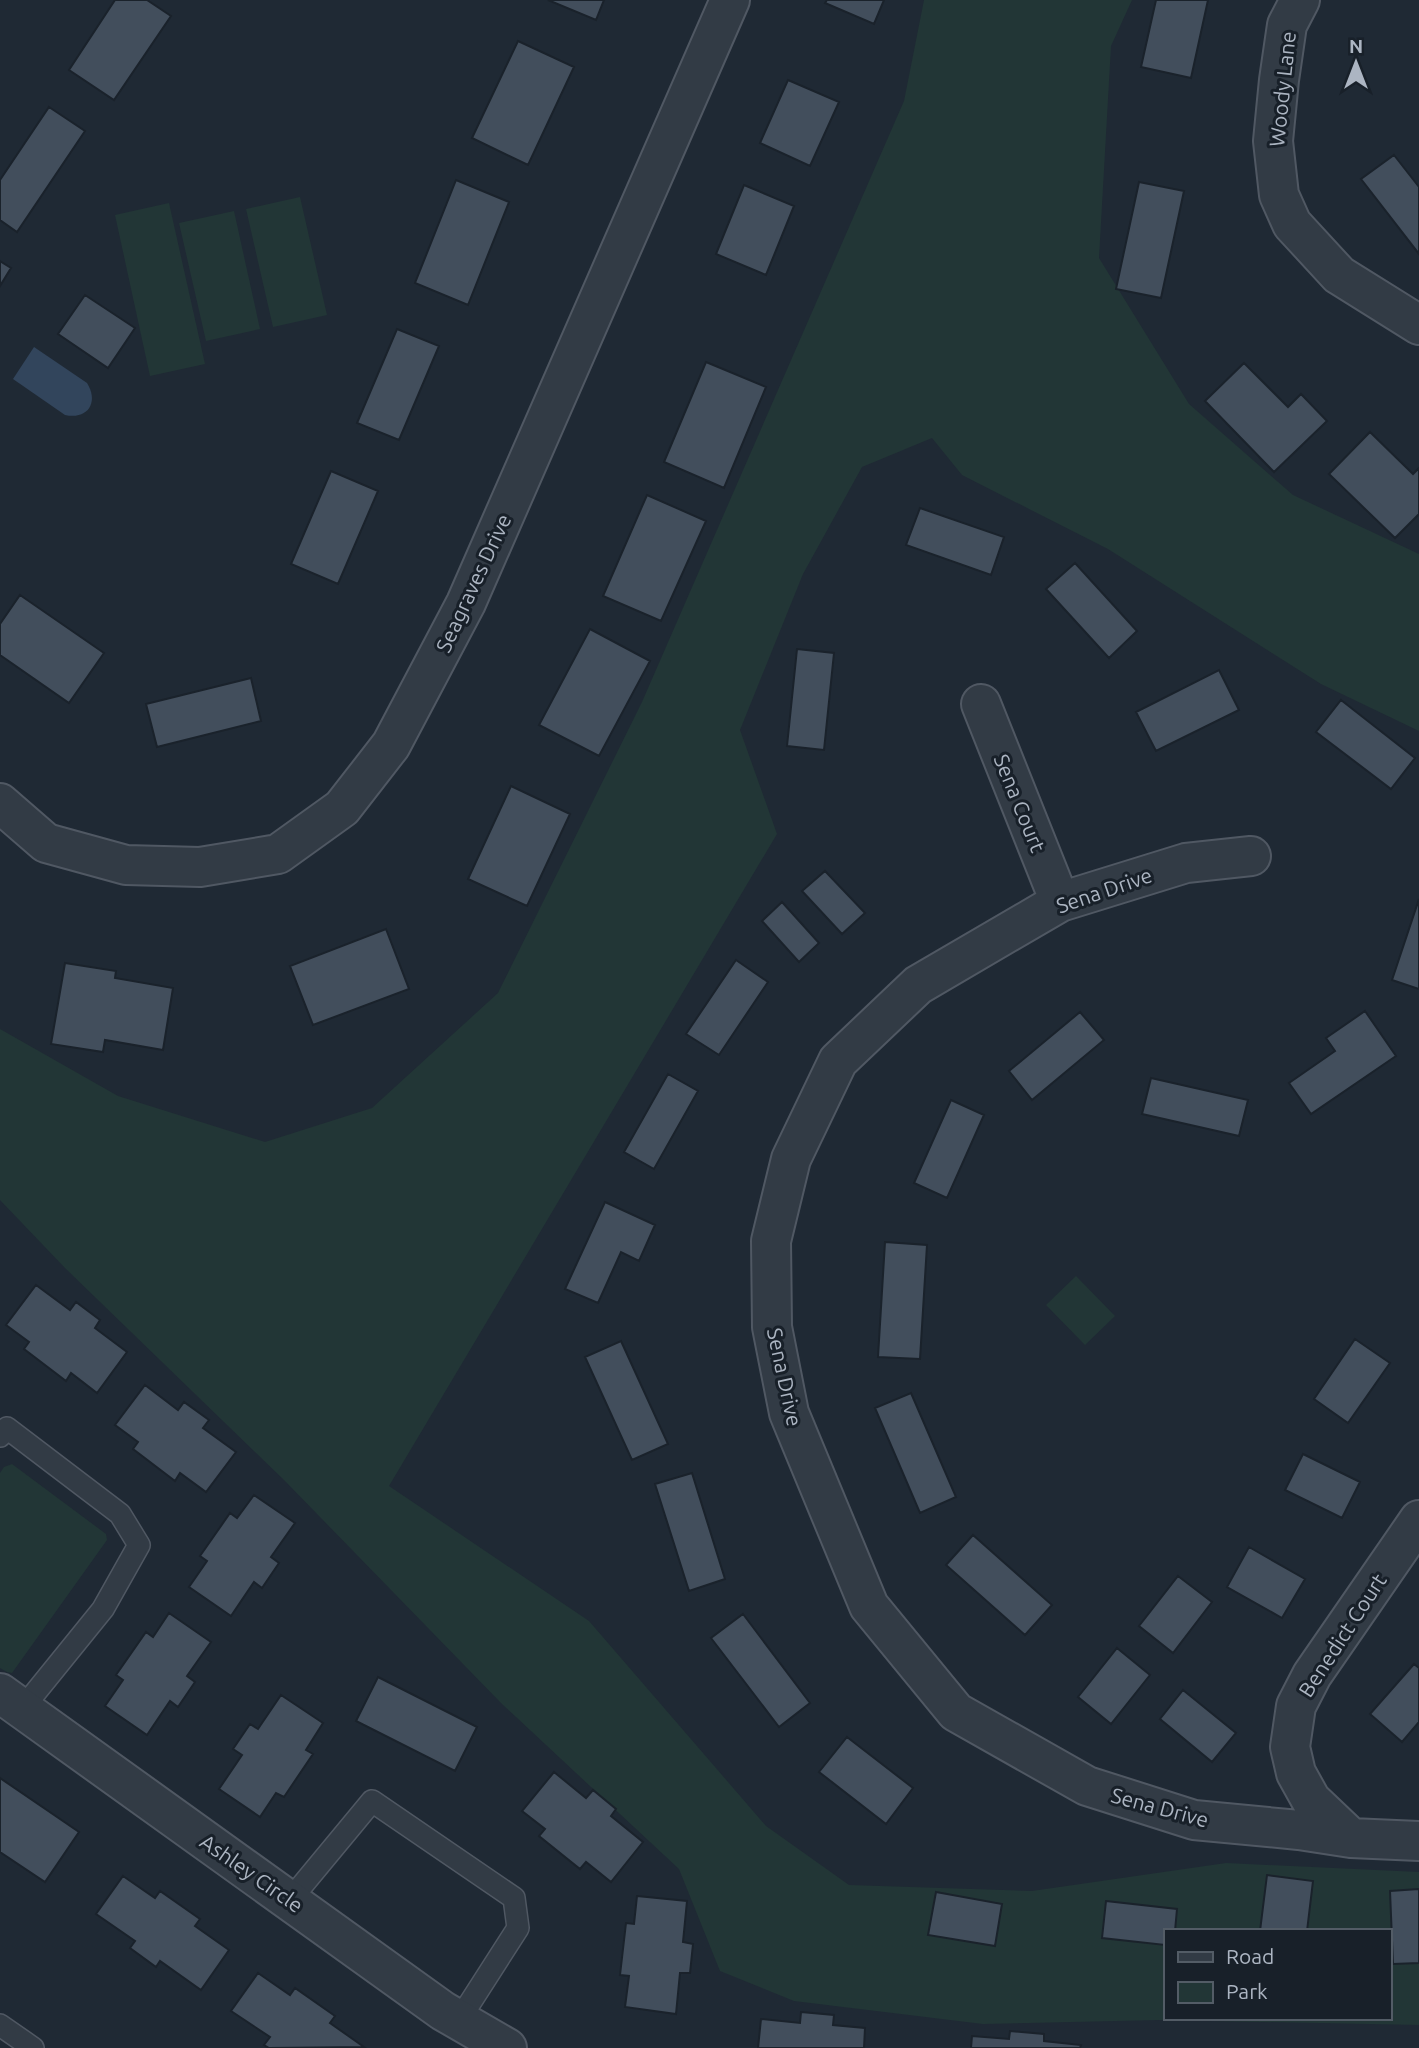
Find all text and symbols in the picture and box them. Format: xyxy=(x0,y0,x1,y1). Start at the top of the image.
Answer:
north arrow xyxy=(1321,28,1391,98)
street label: Woody Lane xyxy=(1264,30,1300,148)
text: N xyxy=(1349,35,1363,57)
street label: Seagraves Drive xyxy=(431,510,515,656)
street label: Sena Court xyxy=(989,751,1051,855)
street label: Sena Drive xyxy=(1053,862,1155,918)
street label: Sena Drive xyxy=(763,1326,807,1428)
street label: Benedict Court xyxy=(1293,1569,1391,1701)
street label: Sena Drive xyxy=(1109,1782,1211,1832)
street label: Ashley Circle xyxy=(196,1829,308,1917)
legend xyxy=(1164,1929,1391,2020)
text: Road xyxy=(1226,1944,1274,1968)
text: Park xyxy=(1226,1979,1268,2003)

